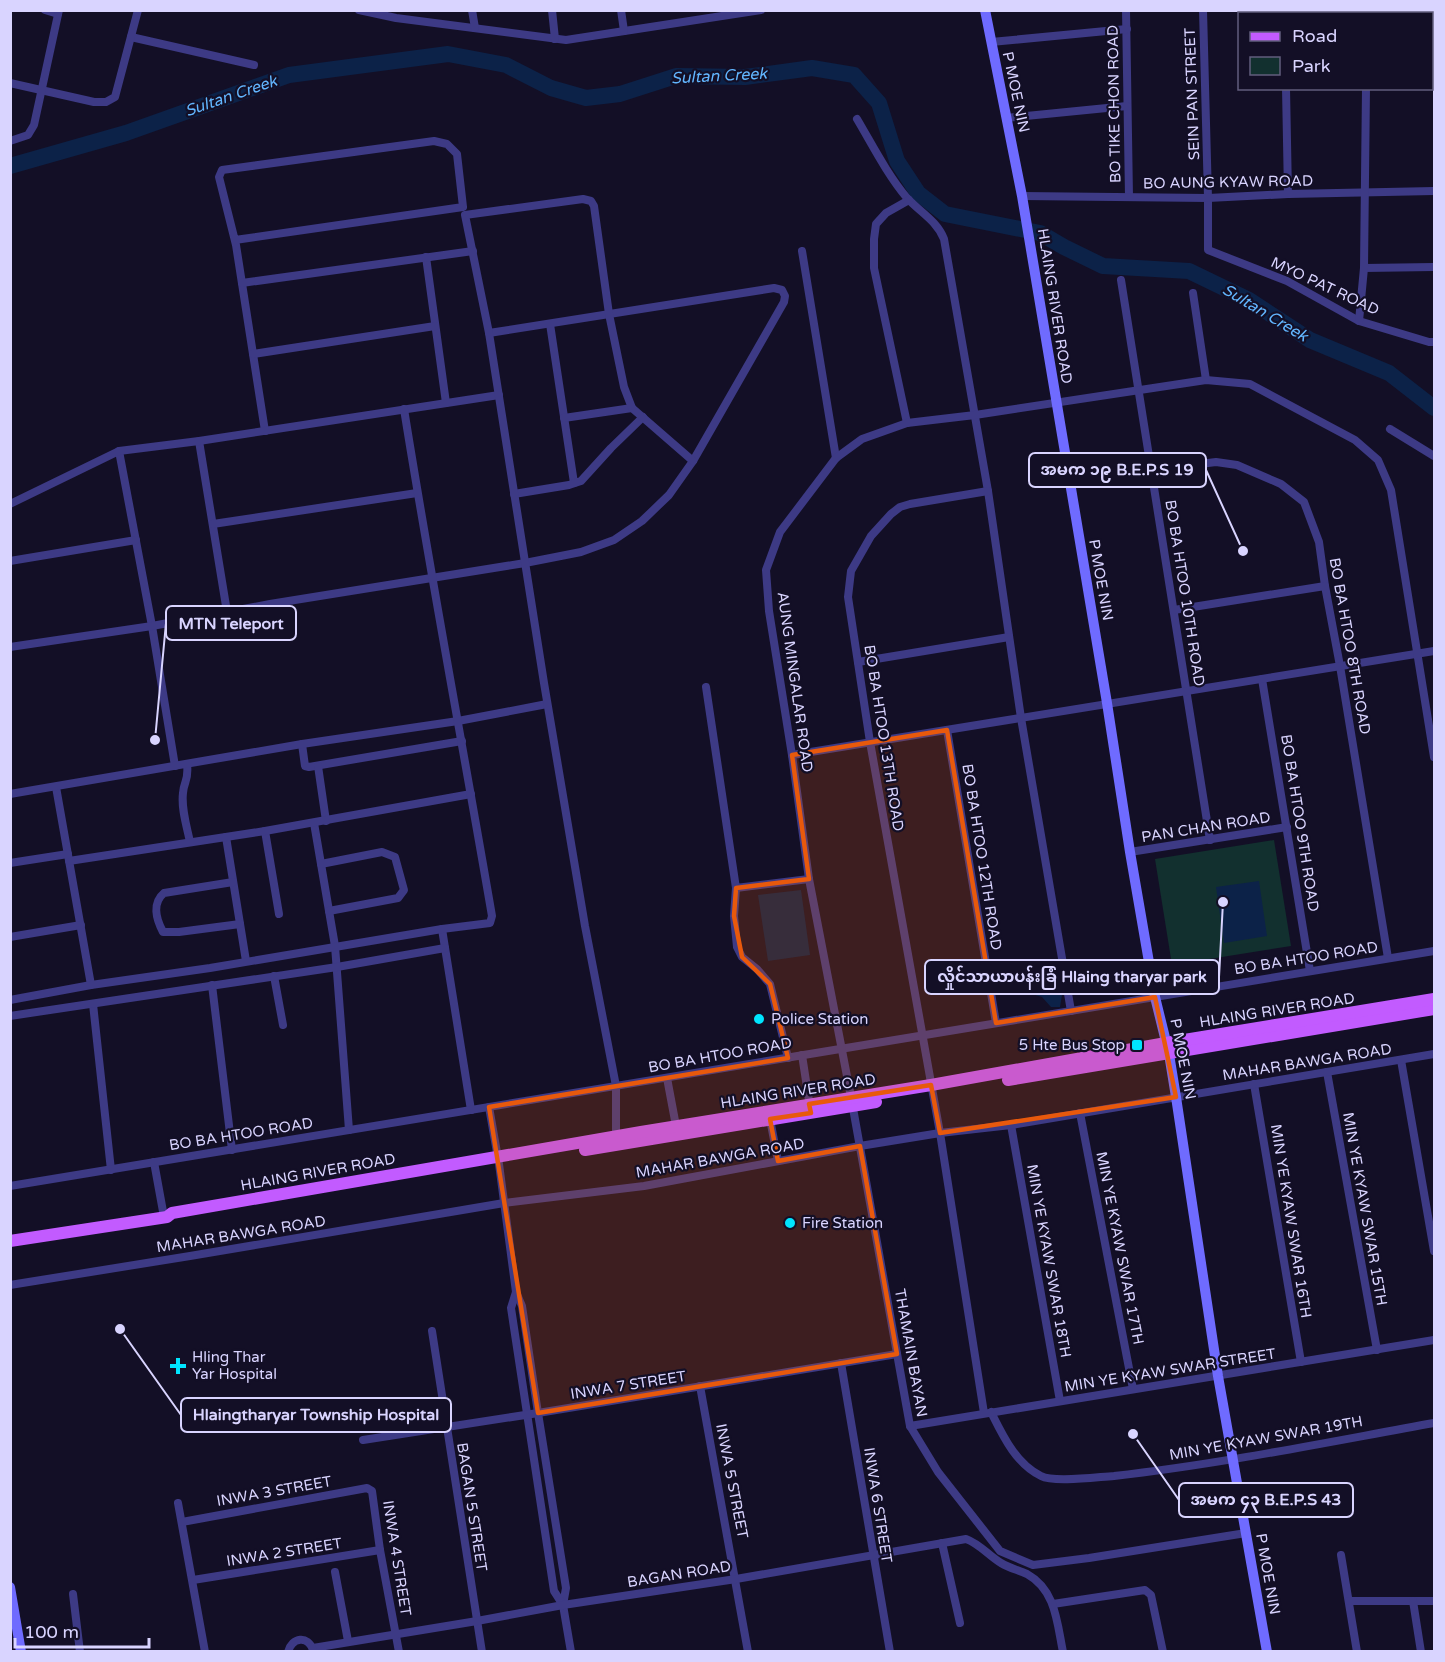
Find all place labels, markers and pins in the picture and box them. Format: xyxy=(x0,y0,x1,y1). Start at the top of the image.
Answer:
callout: အမက ၁၉ B.E.P.S 19 xyxy=(1029,453,1206,487)
callout: MTN Teleport xyxy=(166,606,296,640)
callout: လှိုင်သာယာပန်းခြံ Hlaing tharyar park xyxy=(925,960,1219,994)
place label: Police Station xyxy=(771,1010,868,1028)
marker: Police Station xyxy=(752,1012,766,1026)
place label: 5 Hte Bus Stop xyxy=(1019,1036,1125,1054)
marker: 5 Hte Bus Stop xyxy=(1130,1038,1144,1052)
place label: Fire Station xyxy=(802,1214,883,1232)
marker: Fire Station xyxy=(783,1216,797,1230)
place label: Hling Thar Yar Hospital xyxy=(192,1348,277,1383)
marker: Hling Thar Yar Hospital xyxy=(169,1357,187,1375)
callout: Hlaingtharyar Township Hospital xyxy=(181,1398,451,1432)
callout: အမက ၄၃ B.E.P.S 43 xyxy=(1179,1483,1353,1517)

